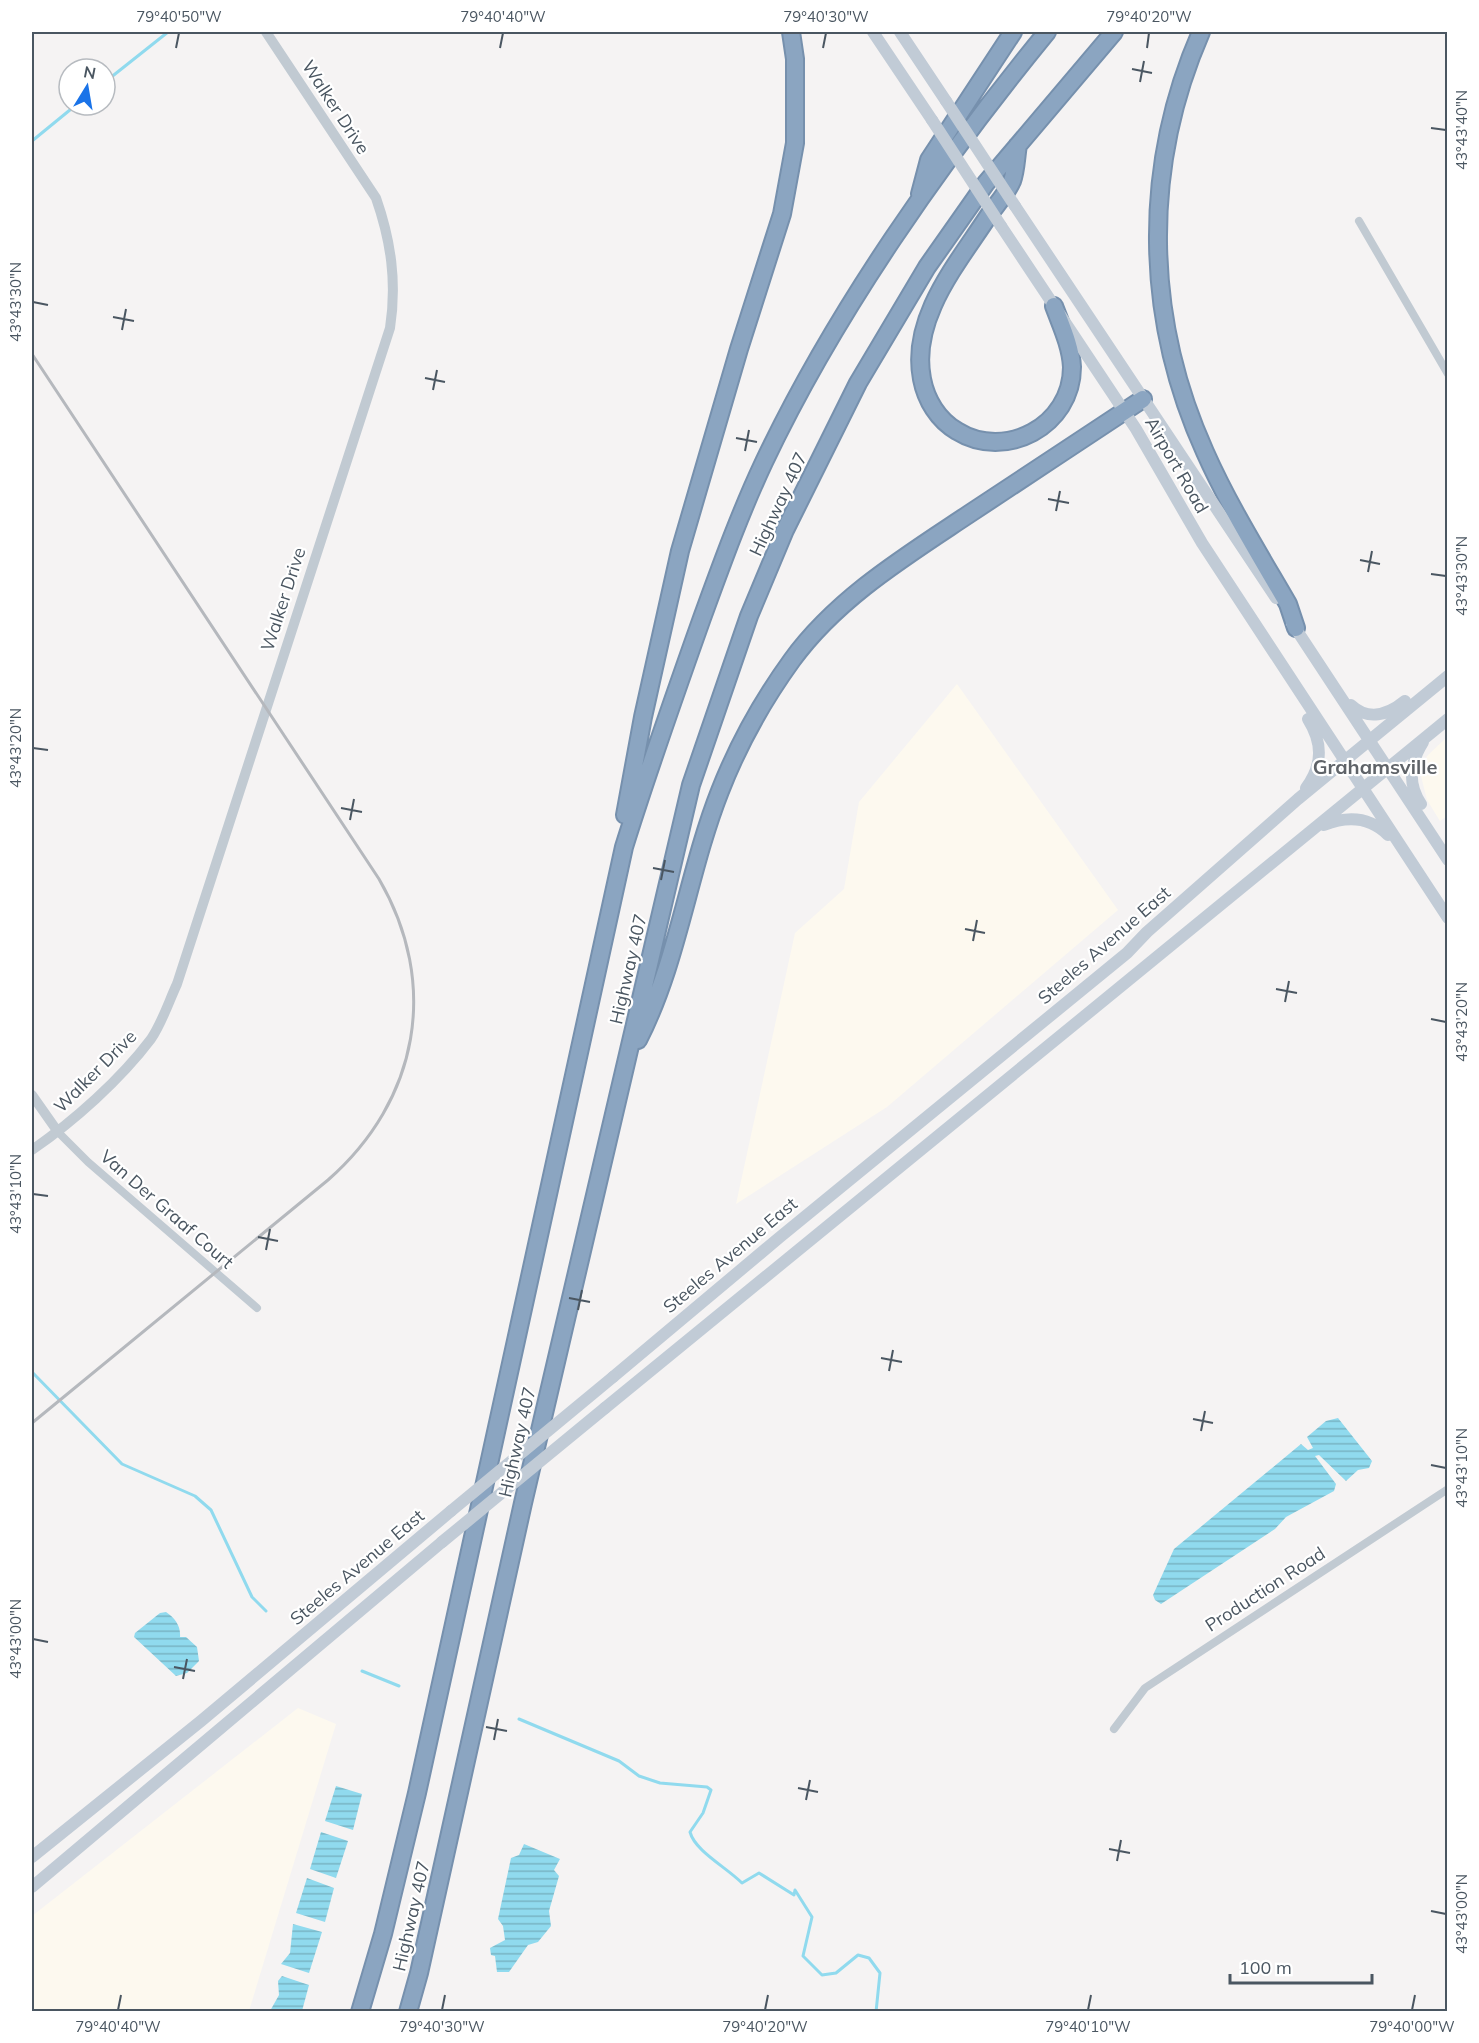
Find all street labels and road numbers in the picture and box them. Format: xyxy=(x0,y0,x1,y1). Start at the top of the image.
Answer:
street label: Walker Drive xyxy=(297,56,375,158)
street label: Airport Road xyxy=(1140,413,1214,517)
street label: Highway 407 xyxy=(744,448,812,560)
street label: Walker Drive xyxy=(255,544,311,654)
street label: Steeles Avenue East xyxy=(1033,881,1175,1009)
street label: Highway 407 xyxy=(604,912,652,1026)
street label: Walker Drive xyxy=(49,1025,141,1117)
street label: Van Der Graaf Court xyxy=(95,1145,239,1273)
street label: Steeles Avenue East xyxy=(658,1192,802,1318)
street label: Highway 407 xyxy=(493,1385,541,1499)
street label: Steeles Avenue East xyxy=(285,1504,429,1630)
street label: Production Road xyxy=(1201,1542,1329,1636)
street label: Highway 407 xyxy=(387,1859,435,1973)

